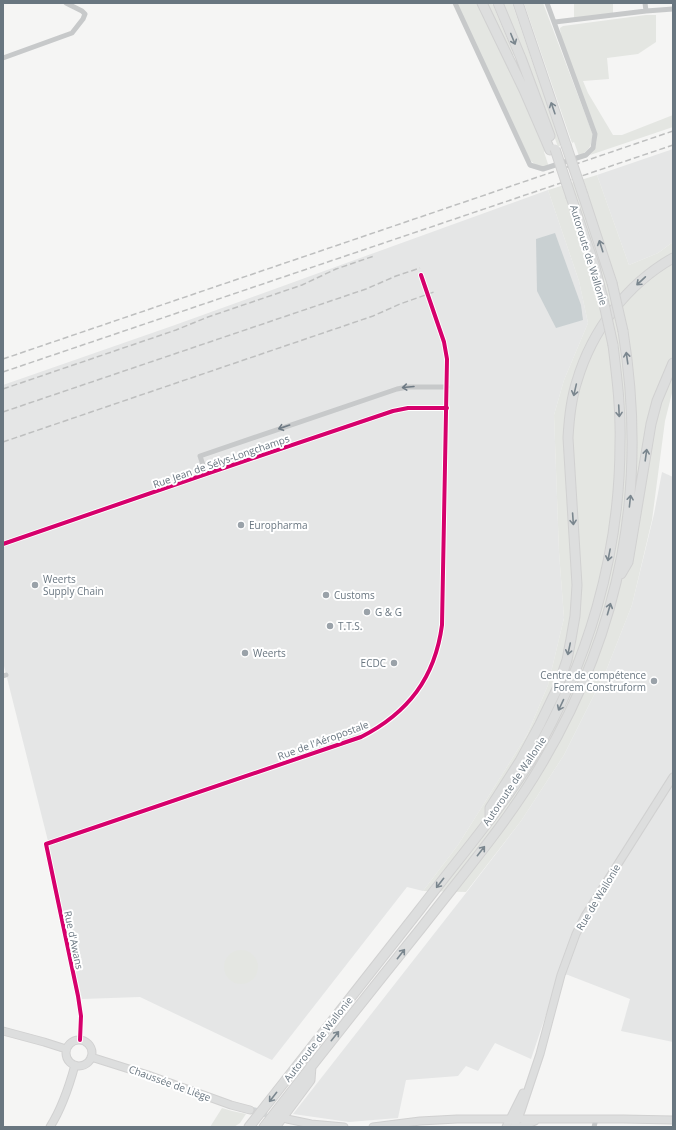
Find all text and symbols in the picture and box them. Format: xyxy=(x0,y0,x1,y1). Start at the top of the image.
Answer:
one-way arrow xyxy=(510,32,517,44)
one-way arrow xyxy=(549,102,557,114)
street label: Autoroute de Wallonie xyxy=(567,203,611,307)
one-way arrow xyxy=(596,240,604,252)
one-way arrow xyxy=(637,276,647,285)
one-way arrow xyxy=(623,352,631,365)
one-way arrow xyxy=(570,383,578,396)
one-way arrow xyxy=(402,384,415,391)
one-way arrow xyxy=(616,404,623,417)
one-way arrow xyxy=(278,424,291,431)
street label: Rue Jean de Sélys-Longchamps xyxy=(151,431,291,491)
one-way arrow xyxy=(642,449,650,462)
one-way arrow xyxy=(626,495,633,508)
one-way arrow xyxy=(569,512,577,525)
place label: Europharma xyxy=(249,518,308,532)
marker: Europharma xyxy=(236,520,246,530)
one-way arrow xyxy=(605,548,613,561)
place label: Weerts Supply Chain xyxy=(43,572,104,598)
marker: Weerts Supply Chain xyxy=(30,580,40,590)
place label: Customs xyxy=(334,588,375,602)
marker: Customs xyxy=(321,590,331,600)
one-way arrow xyxy=(606,603,613,616)
place label: G & G xyxy=(375,605,402,619)
marker: G & G xyxy=(362,607,372,617)
place label: T.T.S. xyxy=(338,619,362,633)
marker: T.T.S. xyxy=(325,621,335,631)
one-way arrow xyxy=(565,642,573,655)
place label: Weerts xyxy=(253,646,286,660)
marker: Weerts xyxy=(240,648,250,658)
place label: ECDC xyxy=(361,656,386,670)
marker: ECDC xyxy=(389,658,399,668)
place label: Centre de compétence Forem Construform xyxy=(540,668,646,694)
marker: Centre de compétence Forem Construform xyxy=(649,676,659,686)
one-way arrow xyxy=(557,698,564,710)
street label: Rue de l'Aéropostale xyxy=(276,717,371,763)
street label: Autoroute de Wallonie xyxy=(479,733,549,828)
one-way arrow xyxy=(477,846,485,857)
street label: Rue de Wallonie xyxy=(573,861,624,933)
one-way arrow xyxy=(436,877,445,888)
street label: Rue d'Awans xyxy=(61,910,87,971)
one-way arrow xyxy=(396,948,405,959)
street label: Autoroute de Wallonie xyxy=(280,993,356,1084)
one-way arrow xyxy=(331,1030,339,1041)
street label: Chaussée de Liège xyxy=(127,1062,213,1104)
one-way arrow xyxy=(268,1091,277,1102)

